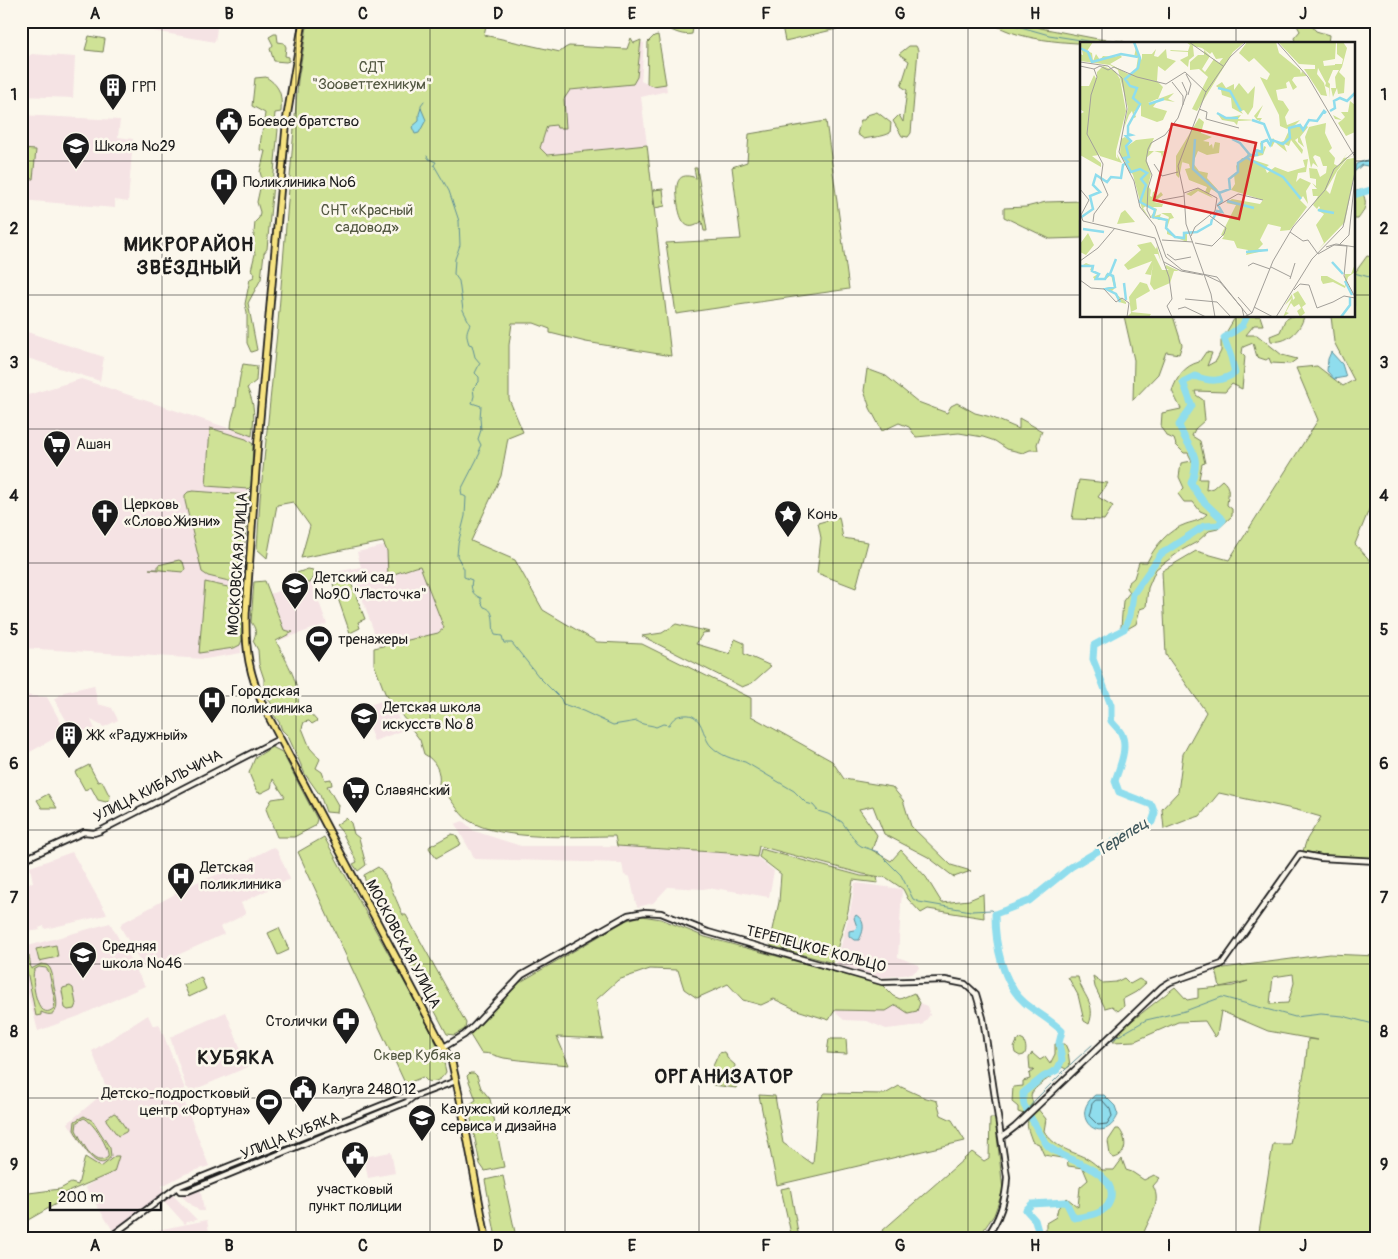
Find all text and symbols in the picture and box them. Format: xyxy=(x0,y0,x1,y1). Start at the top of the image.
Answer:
text: A xyxy=(90,4,101,24)
text: B xyxy=(224,4,234,24)
text: C xyxy=(358,4,368,24)
text: D xyxy=(493,4,503,24)
text: E xyxy=(628,4,637,24)
text: F xyxy=(761,4,771,24)
text: G xyxy=(895,4,906,24)
text: H xyxy=(1030,4,1040,24)
text: I xyxy=(1167,4,1171,24)
text: J xyxy=(1299,4,1307,24)
inset map xyxy=(1080,42,1356,318)
park label: СДТ "Зооветтехникум" xyxy=(312,58,432,94)
building icon: ГРП xyxy=(98,72,128,111)
place label: ГРП xyxy=(132,78,156,97)
text: 1 xyxy=(11,85,17,105)
text: 1 xyxy=(1381,85,1387,105)
public building icon: Боевое братство xyxy=(214,106,244,145)
place label: Боевое братство xyxy=(248,112,359,131)
school or university icon: Школа №29 xyxy=(61,131,91,170)
place label: Школа №29 xyxy=(95,137,176,156)
hospital icon: Поликлиника №6 xyxy=(209,167,239,206)
place label: Поликлиника №6 xyxy=(243,173,356,192)
park label: СНТ «Красный садовод» xyxy=(321,201,413,237)
text: 2 xyxy=(10,219,19,239)
text: 2 xyxy=(1380,219,1389,239)
district label: МИКРОРАЙОН ЗВЁЗДНЫЙ xyxy=(124,232,254,280)
text: 3 xyxy=(10,353,19,373)
text: 3 xyxy=(1380,353,1389,373)
supermarket icon: Ашан xyxy=(42,429,72,468)
place label: Ашан xyxy=(76,435,111,454)
text: 4 xyxy=(9,486,19,506)
text: 4 xyxy=(1379,486,1389,506)
street label: МОСКОВСКАЯ УЛИЦА xyxy=(224,492,252,636)
place label: Церковь «Слово Жизни» xyxy=(124,495,220,531)
church icon: Церковь «Слово Жизни» xyxy=(90,498,120,537)
place icon: Конь xyxy=(773,499,803,538)
place label: Конь xyxy=(807,505,838,524)
place label: Детский сад №90 "Ласточка" xyxy=(313,568,427,604)
school or university icon: Детский сад №90 "Ласточка" xyxy=(280,571,310,610)
text: 5 xyxy=(10,620,19,640)
text: 5 xyxy=(1380,620,1389,640)
sports icon: тренажеры xyxy=(304,624,334,663)
place label: тренажеры xyxy=(338,630,408,649)
place label: Городская поликлиника xyxy=(231,682,312,718)
hospital icon: Городская поликлиника xyxy=(197,685,227,724)
place label: Детская школа искусств № 8 xyxy=(382,698,481,734)
school or university icon: Детская школа искусств № 8 xyxy=(349,701,379,740)
building icon: ЖК «Радужный» xyxy=(54,720,84,759)
place label: ЖК «Радужный» xyxy=(86,726,188,745)
street label: УЛИЦА КИБАЛЬЧИЧА xyxy=(91,745,226,827)
text: 6 xyxy=(9,754,19,774)
text: 6 xyxy=(1379,754,1389,774)
supermarket icon: Славянский xyxy=(341,775,371,814)
place label: Славянский xyxy=(375,781,450,800)
water label: Терепец xyxy=(1092,813,1152,861)
place label: Детская поликлиника xyxy=(199,858,281,894)
hospital icon: Детская поликлиника xyxy=(166,861,196,900)
street label: МОСКОВСКАЯ УЛИЦА xyxy=(361,876,445,1012)
text: 7 xyxy=(10,888,19,908)
text: 7 xyxy=(1380,888,1389,908)
street label: ТЕРЕПЕЦКОЕ КОЛЬЦО xyxy=(744,921,888,977)
place label: Средняя школа №46 xyxy=(102,937,182,973)
school or university icon: Средняя школа №46 xyxy=(68,940,98,979)
pharmacy icon: Столички xyxy=(331,1006,361,1045)
place label: Столички xyxy=(266,1012,327,1031)
text: 8 xyxy=(10,1022,18,1042)
text: 8 xyxy=(1380,1022,1388,1042)
district label: КУБЯКА xyxy=(197,1045,275,1070)
park label: Сквер Кубяка xyxy=(373,1046,461,1065)
district label: ОРГАНИЗАТОР xyxy=(654,1064,794,1089)
public building icon: Калуга 248012 xyxy=(288,1074,318,1113)
place label: Калуга 248012 xyxy=(322,1080,416,1099)
place label: Детско-подростковый центр «Фортуна» xyxy=(101,1084,250,1120)
sports icon: Детско-подростковый центр «Фортуна» xyxy=(254,1087,284,1126)
place label: Калужский колледж сервиса и дизайна xyxy=(441,1100,571,1136)
school or university icon: Калужский колледж сервиса и дизайна xyxy=(407,1103,437,1142)
street label: УЛИЦА КУБЯКА xyxy=(238,1108,342,1164)
public building icon: участковый пункт полиции xyxy=(340,1140,370,1179)
text: 9 xyxy=(10,1155,18,1175)
text: 9 xyxy=(1380,1155,1388,1175)
scale bar xyxy=(50,1179,161,1211)
place label: участковый пункт полиции xyxy=(308,1180,402,1216)
text: 200 m xyxy=(58,1188,103,1207)
text: A xyxy=(90,1236,101,1256)
text: B xyxy=(224,1236,234,1256)
text: C xyxy=(358,1236,368,1256)
text: D xyxy=(493,1236,503,1256)
text: E xyxy=(628,1236,637,1256)
text: F xyxy=(761,1236,771,1256)
text: G xyxy=(895,1236,906,1256)
text: H xyxy=(1030,1236,1040,1256)
text: I xyxy=(1167,1236,1171,1256)
text: J xyxy=(1299,1236,1307,1256)

